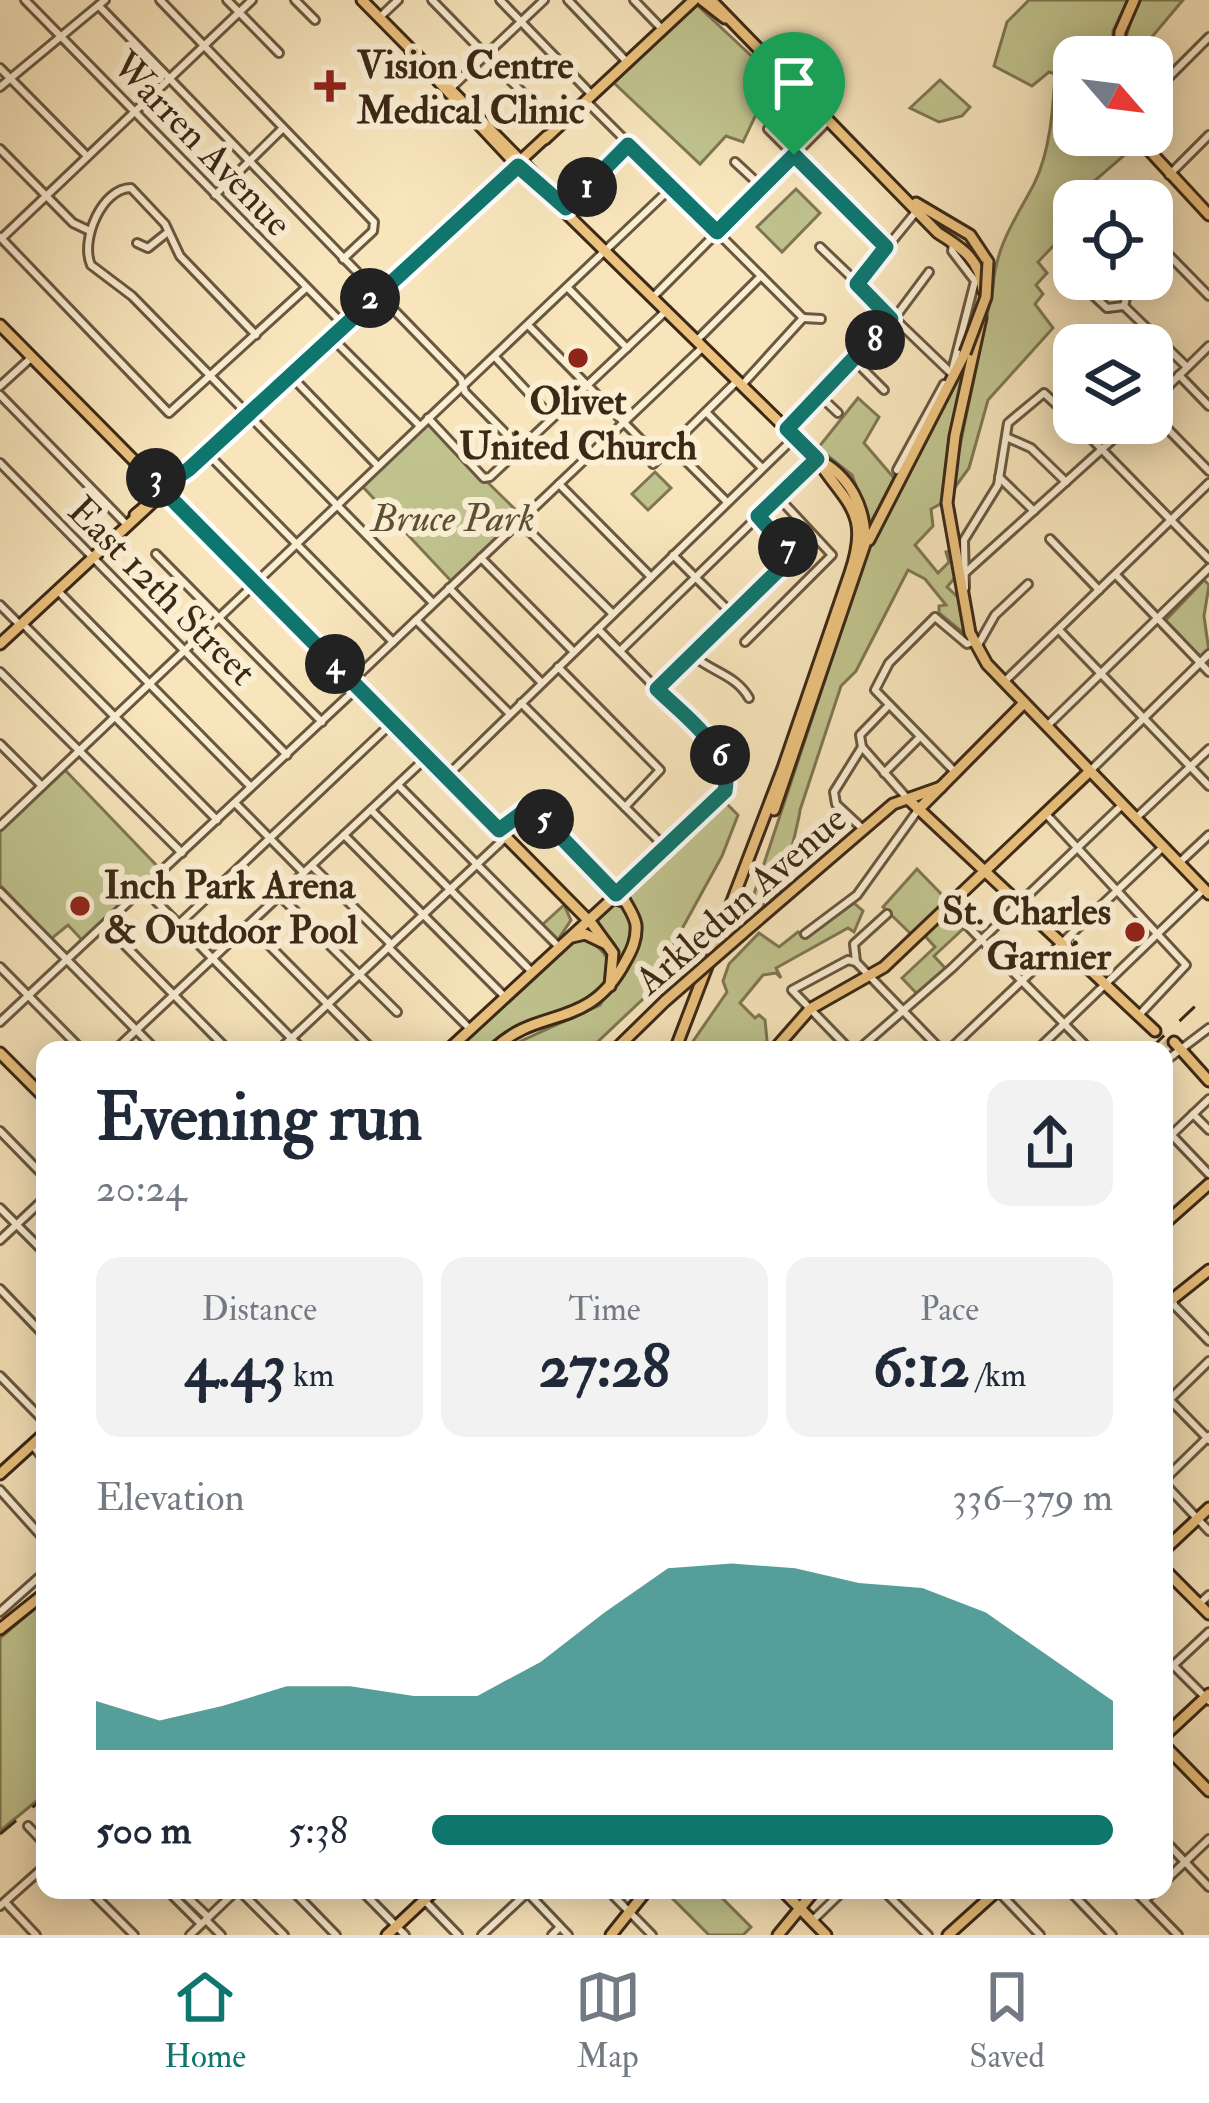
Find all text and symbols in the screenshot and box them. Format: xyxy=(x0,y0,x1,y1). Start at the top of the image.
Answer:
pin xyxy=(743,32,845,155)
north arrow xyxy=(1053,36,1173,156)
map controls xyxy=(1053,36,1173,444)
street label: Warren Avenue xyxy=(101,40,302,247)
place label: Vision Centre Medical Clinic xyxy=(356,41,585,135)
icon: arrive xyxy=(761,50,827,116)
marker: Vision Centre Medical Clinic xyxy=(314,70,346,102)
pin: 1 xyxy=(557,157,617,217)
text: 1 xyxy=(581,166,593,207)
button: locate xyxy=(1053,180,1173,300)
pin: 2 xyxy=(340,268,400,328)
text: 2 xyxy=(362,277,378,318)
pin: 8 xyxy=(845,310,905,370)
text: 8 xyxy=(867,319,883,360)
button: layers xyxy=(1053,324,1173,444)
marker: Olivet United Church xyxy=(565,345,591,371)
place label: Olivet United Church xyxy=(459,377,697,471)
pin: 3 xyxy=(126,448,186,508)
text: 3 xyxy=(150,457,162,498)
street label: East 12th Street xyxy=(57,486,267,696)
park label: Bruce Park xyxy=(369,494,535,543)
pin: 7 xyxy=(758,517,818,577)
text: 7 xyxy=(780,526,796,567)
pin: 4 xyxy=(305,634,365,694)
text: 4 xyxy=(326,643,344,684)
pin: 6 xyxy=(690,725,750,785)
text: 6 xyxy=(712,734,728,775)
pin: 5 xyxy=(514,789,574,849)
street label: Arkledun Avenue xyxy=(624,795,857,1006)
text: 5 xyxy=(537,798,551,839)
place label: Inch Park Arena & Outdoor Pool xyxy=(104,861,359,955)
place label: St. Charles Garnier xyxy=(942,887,1111,981)
marker: Inch Park Arena & Outdoor Pool xyxy=(67,893,93,919)
marker: St. Charles Garnier xyxy=(1122,919,1148,945)
text: Evening run xyxy=(96,1077,422,1160)
button: share xyxy=(987,1080,1113,1206)
text: 20:24 xyxy=(96,1164,186,1213)
text: Distance xyxy=(202,1289,317,1330)
text: Time xyxy=(568,1289,641,1330)
text: Pace xyxy=(920,1289,979,1330)
text: 4.43 xyxy=(185,1330,286,1405)
text: 27:28 xyxy=(539,1330,670,1405)
text: 6:12 xyxy=(873,1330,970,1405)
text: km xyxy=(286,1355,334,1396)
text: /km xyxy=(970,1355,1026,1396)
text: Elevation xyxy=(96,1473,245,1522)
text: 336–379 m xyxy=(952,1473,1113,1522)
text: 500 m xyxy=(96,1806,191,1855)
text: 5:38 xyxy=(288,1806,348,1855)
tab: Home xyxy=(164,1964,246,2077)
tab: Map xyxy=(575,1964,641,2077)
tab: Saved xyxy=(969,1964,1045,2077)

